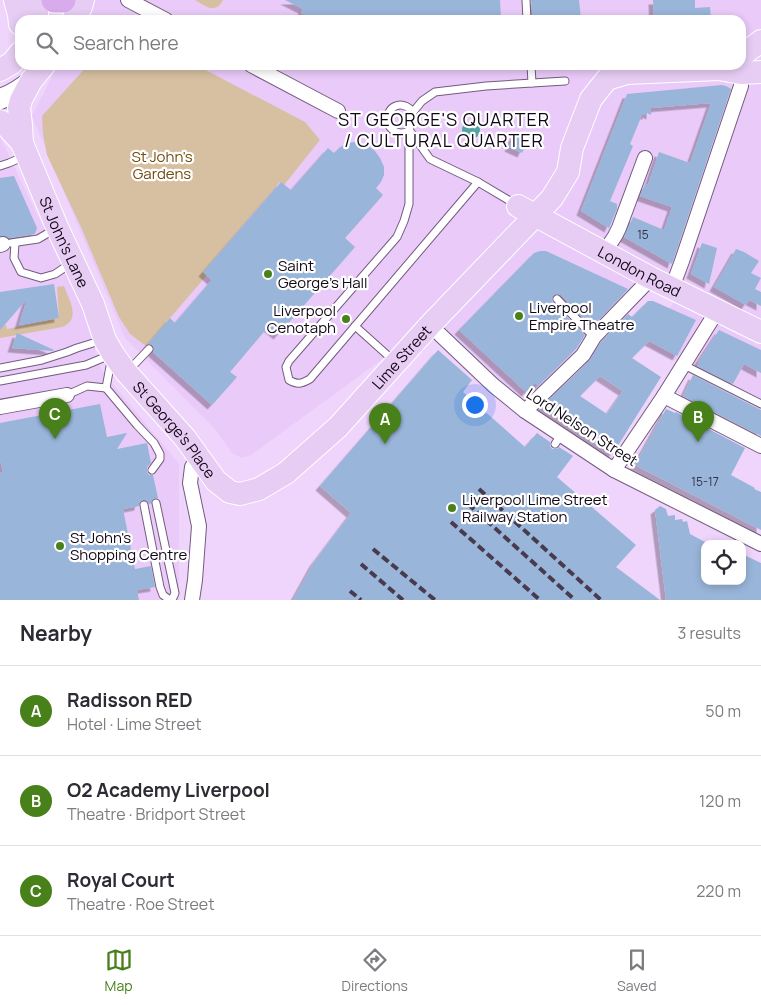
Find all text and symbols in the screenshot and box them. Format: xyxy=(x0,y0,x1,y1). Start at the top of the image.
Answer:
search box xyxy=(15,15,746,70)
icon: search xyxy=(33,29,61,57)
text: Search here xyxy=(73,30,179,56)
district label: ST GEORGE'S QUARTER / CULTURAL QUARTER xyxy=(338,107,550,152)
park label: St John's Gardens xyxy=(131,146,193,184)
street label: St John's Lane xyxy=(35,193,94,291)
house number: 15 xyxy=(637,226,649,243)
street label: London Road xyxy=(594,241,684,302)
place label: Saint George's Hall xyxy=(278,255,368,293)
marker: Saint George's Hall xyxy=(262,268,274,280)
place label: Liverpool Empire Theatre xyxy=(529,297,635,335)
place label: Liverpool Cenotaph xyxy=(267,300,336,338)
marker: Liverpool Empire Theatre xyxy=(513,310,525,322)
marker: Liverpool Cenotaph xyxy=(340,313,352,325)
street label: Lime Street xyxy=(367,320,436,394)
street label: St George's Place xyxy=(128,376,221,482)
street label: Lord Nelson Street xyxy=(522,383,642,471)
your location xyxy=(462,392,488,418)
pin: C xyxy=(39,398,71,439)
pin: B xyxy=(682,401,714,442)
pin: A xyxy=(369,403,401,444)
house number: 15-17 xyxy=(691,473,719,490)
place label: Liverpool Lime Street Railway Station xyxy=(462,489,607,527)
marker: Liverpool Lime Street Railway Station xyxy=(446,502,458,514)
place label: St John's Shopping Centre xyxy=(70,527,188,565)
marker: St John's Shopping Centre xyxy=(54,540,66,552)
map controls xyxy=(701,540,746,585)
button: locate xyxy=(701,540,746,585)
text: Nearby xyxy=(20,619,92,647)
text: 3 results xyxy=(678,622,741,644)
text: Radisson RED xyxy=(67,687,193,713)
text: A xyxy=(31,700,41,722)
text: 50 m xyxy=(705,700,741,722)
text: Hotel · Lime Street xyxy=(67,713,202,735)
text: O2 Academy Liverpool xyxy=(67,777,270,803)
text: B xyxy=(31,790,41,812)
text: 120 m xyxy=(699,790,741,812)
text: Theatre · Bridport Street xyxy=(67,803,246,825)
text: Royal Court xyxy=(67,867,175,893)
text: C xyxy=(30,880,42,902)
text: 220 m xyxy=(696,880,741,902)
text: Theatre · Roe Street xyxy=(67,893,215,915)
tab: Map xyxy=(105,946,133,995)
tab: Directions xyxy=(342,946,408,995)
tab: Saved xyxy=(617,946,656,995)

